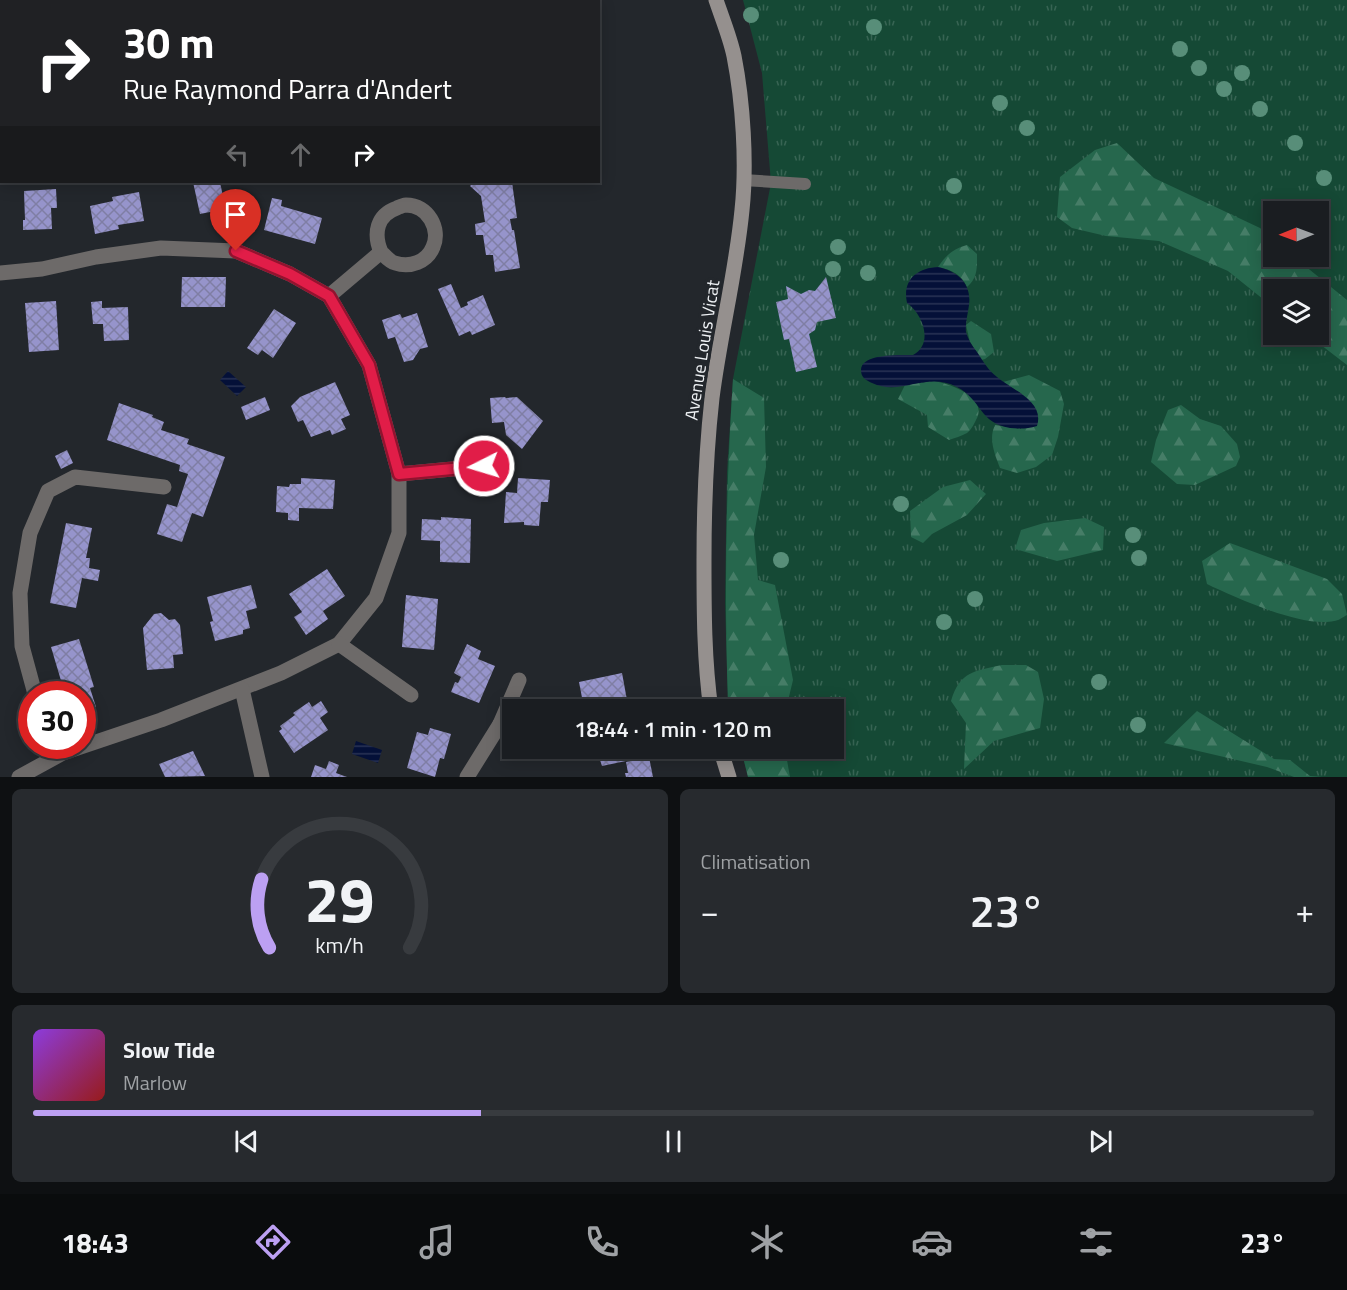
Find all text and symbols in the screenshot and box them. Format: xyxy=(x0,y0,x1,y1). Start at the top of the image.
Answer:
text: 30 m xyxy=(123,10,215,74)
icon: right xyxy=(24,24,102,102)
text: Rue Raymond Parra d'Andert xyxy=(123,68,452,109)
icon: left xyxy=(221,138,254,171)
icon: ahead xyxy=(284,138,317,171)
icon: right xyxy=(347,138,380,171)
pin xyxy=(210,189,261,251)
icon: arrive xyxy=(219,198,252,231)
north arrow xyxy=(1263,201,1329,267)
map controls xyxy=(1263,201,1329,345)
street label: Avenue Louis Vicat xyxy=(678,277,727,422)
button: layers xyxy=(1263,279,1329,345)
position arrow xyxy=(452,434,516,498)
speed limit sign: 30 xyxy=(18,681,96,759)
text: 18:44 · 1 min · 120 m xyxy=(574,712,772,746)
text: Climatisation xyxy=(701,846,811,877)
text: 29 xyxy=(305,851,375,946)
text: 23° xyxy=(969,876,1045,944)
text: − xyxy=(701,886,719,936)
text: + xyxy=(1296,886,1314,936)
text: km/h xyxy=(315,929,364,961)
text: Slow Tide xyxy=(123,1033,215,1067)
text: Marlow xyxy=(123,1067,187,1098)
icon: previous xyxy=(230,1125,263,1158)
icon: pause xyxy=(657,1125,690,1158)
icon: next xyxy=(1084,1125,1117,1158)
icon: directions xyxy=(252,1221,294,1263)
icon: music xyxy=(416,1221,458,1263)
icon: phone xyxy=(581,1221,623,1263)
icon: climate xyxy=(746,1221,788,1263)
icon: car xyxy=(911,1221,953,1263)
icon: filters xyxy=(1075,1221,1117,1263)
text: 18:43 xyxy=(61,1222,129,1263)
text: 23° xyxy=(1240,1222,1286,1263)

